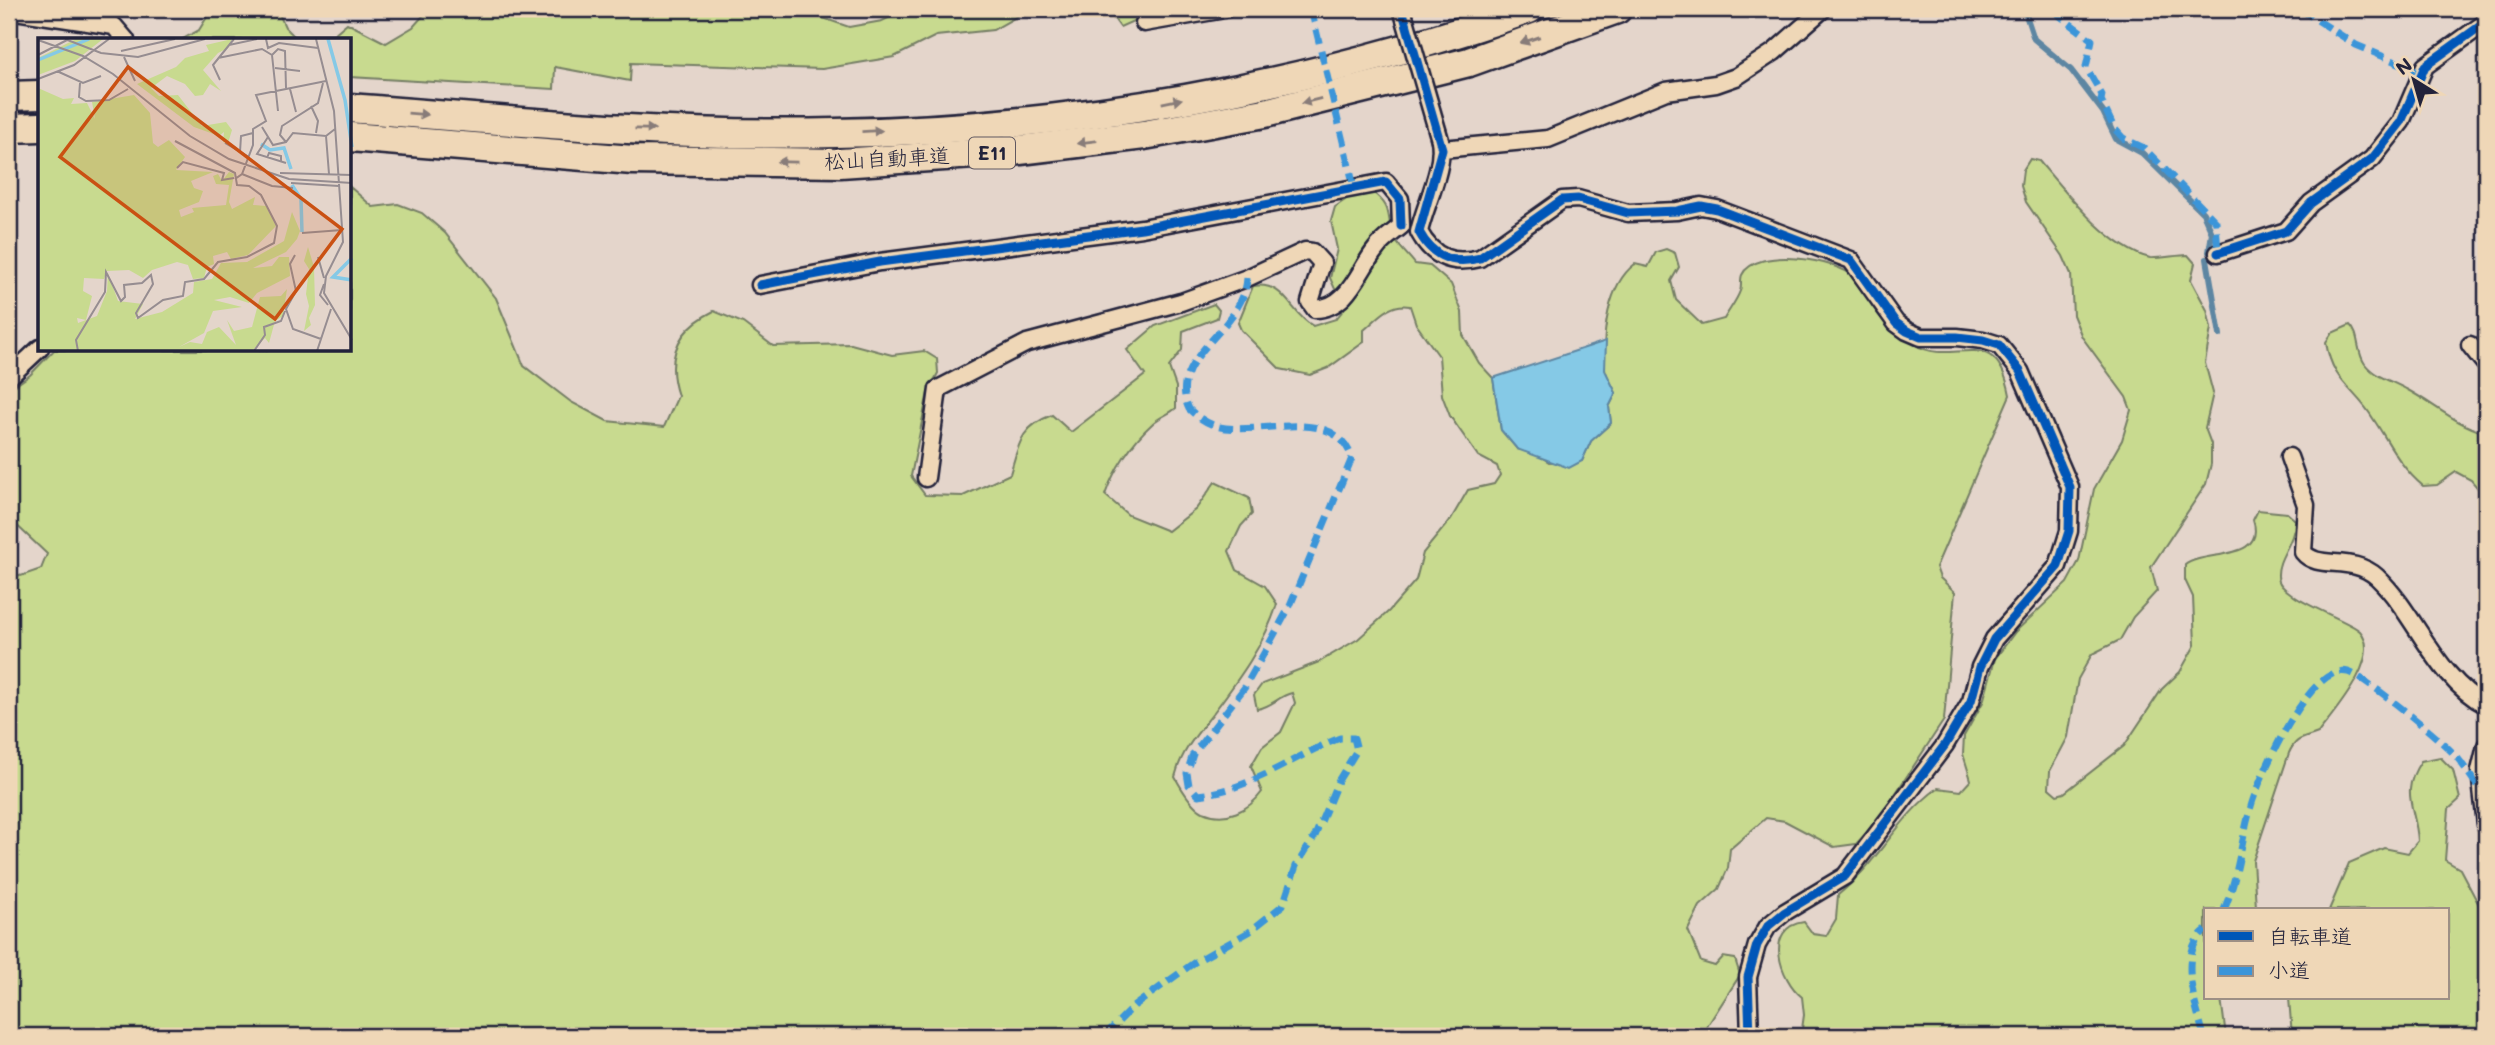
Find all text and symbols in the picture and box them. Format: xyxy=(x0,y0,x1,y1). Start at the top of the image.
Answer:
one-way arrow xyxy=(1519,35,1540,46)
inset map xyxy=(38,38,352,352)
north arrow xyxy=(2380,46,2450,116)
text: N xyxy=(2390,52,2417,80)
one-way arrow xyxy=(1161,95,1183,106)
one-way arrow xyxy=(1300,96,1322,107)
one-way arrow xyxy=(407,109,429,120)
one-way arrow xyxy=(634,123,656,135)
one-way arrow xyxy=(862,125,884,136)
one-way arrow xyxy=(1076,137,1098,148)
road number: E11 xyxy=(969,138,1015,168)
street label: 松山自動車道 xyxy=(823,141,951,174)
one-way arrow xyxy=(776,156,798,168)
legend xyxy=(2204,908,2450,1000)
text: 自転車道 xyxy=(2268,922,2352,949)
text: 小道 xyxy=(2268,956,2310,983)

